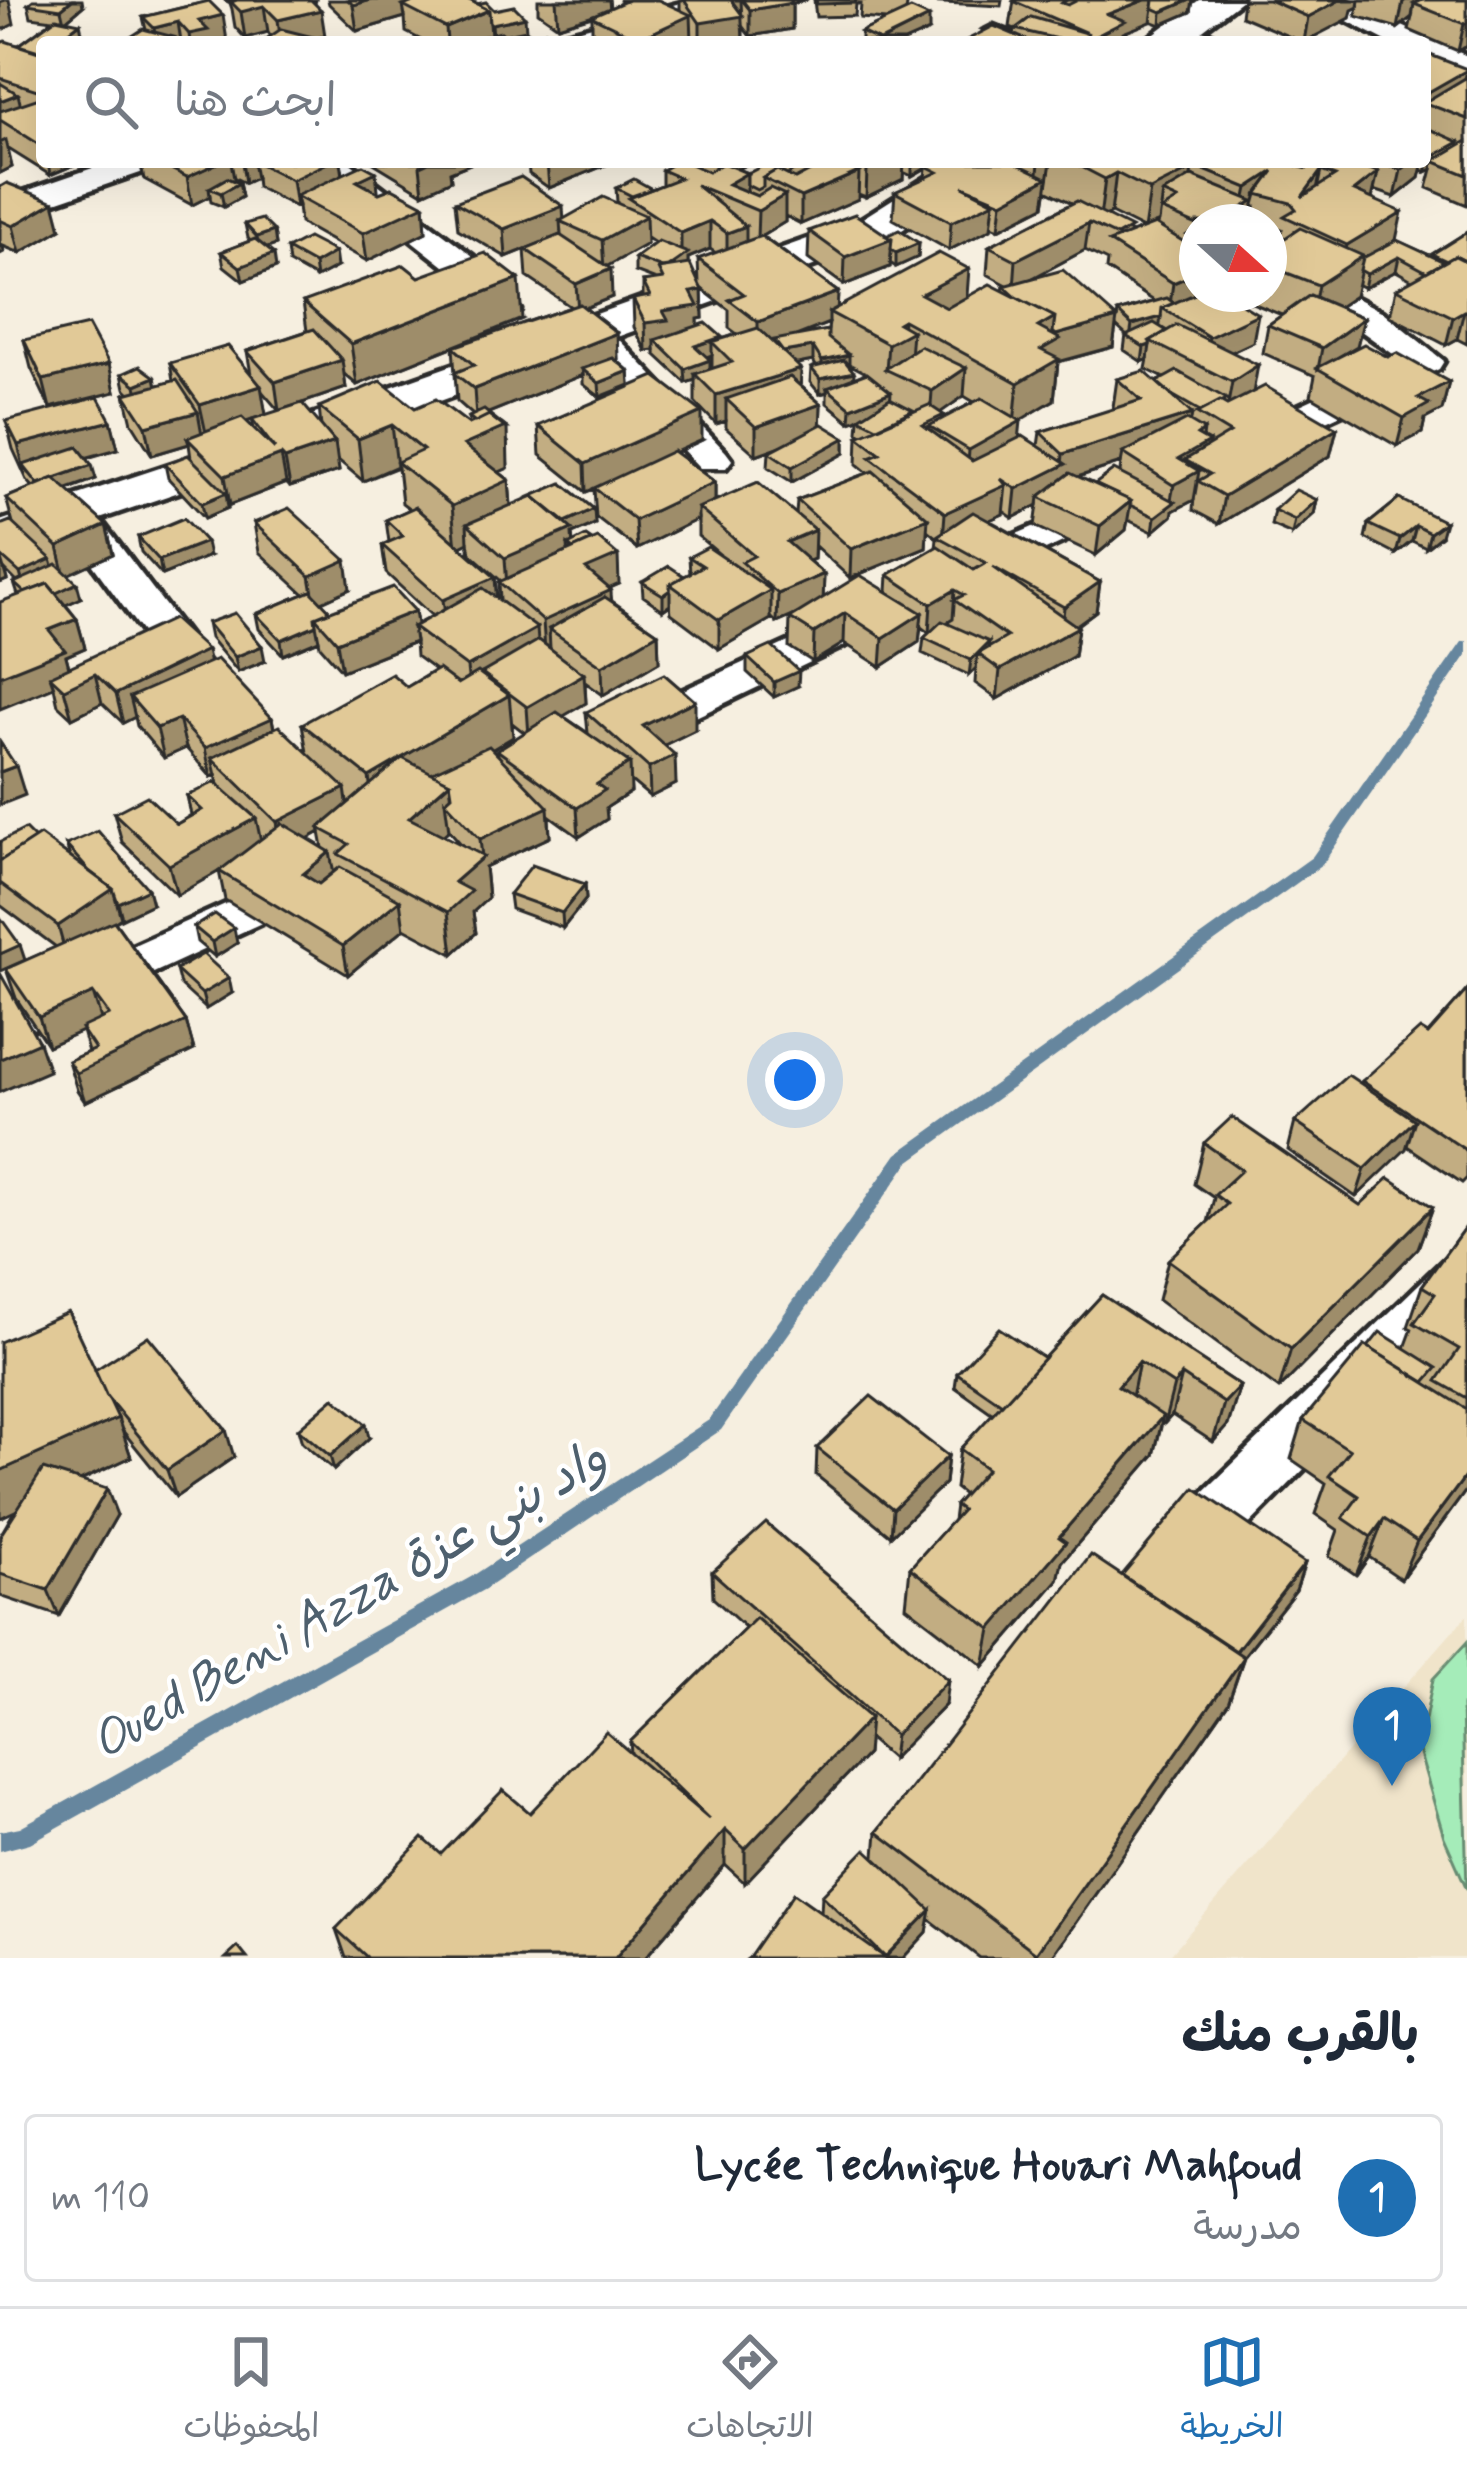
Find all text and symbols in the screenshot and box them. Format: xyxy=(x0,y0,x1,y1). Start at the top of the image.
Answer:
search box xyxy=(36,36,1431,168)
icon: search xyxy=(78,69,144,135)
text: ابحث هنا xyxy=(174,73,337,132)
north arrow xyxy=(1179,204,1287,312)
your location xyxy=(765,1050,825,1110)
water label: Oued Beni Azza واد بني عزة xyxy=(80,1426,624,1783)
pin: 1 xyxy=(1353,1687,1431,1786)
text: بالقرب منك xyxy=(1182,2003,1419,2069)
text: Lycée Technique Houari Mahfoud xyxy=(695,2137,1302,2196)
text: 110 m xyxy=(51,2173,150,2224)
text: 1 xyxy=(1368,2173,1386,2224)
text: مدرسة xyxy=(1193,2203,1302,2254)
tab: المحفوظات xyxy=(183,2329,319,2455)
tab: الاتجاهات xyxy=(686,2329,814,2455)
tab: الخريطة xyxy=(1181,2329,1284,2455)

